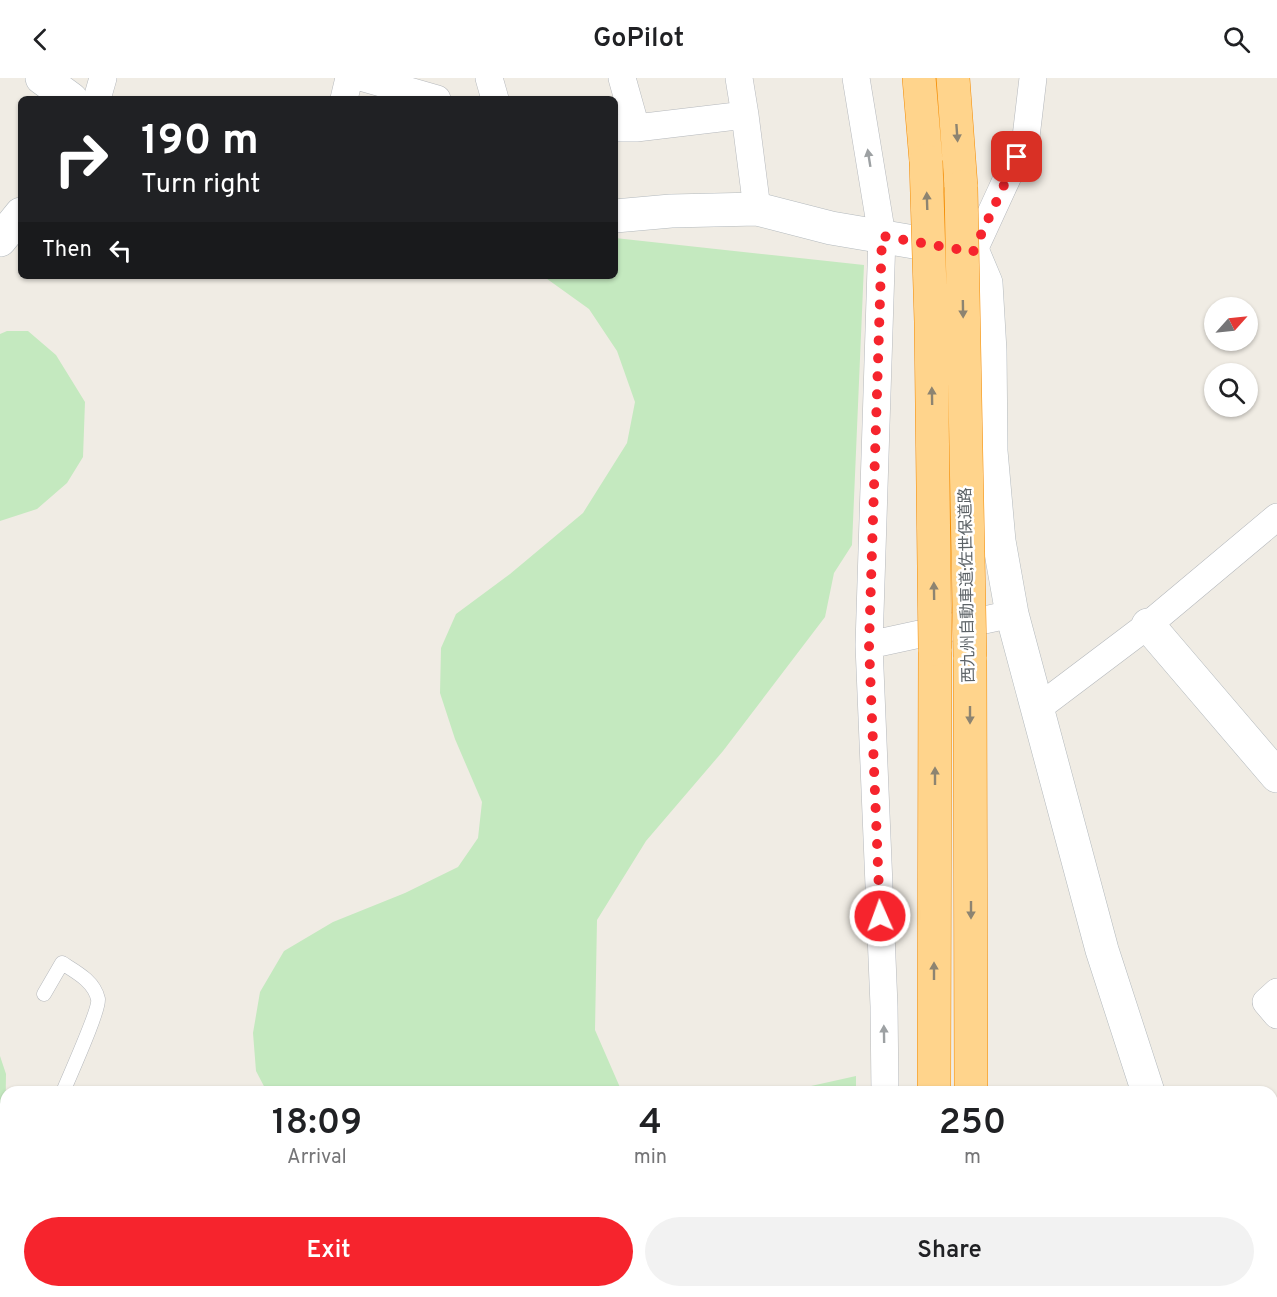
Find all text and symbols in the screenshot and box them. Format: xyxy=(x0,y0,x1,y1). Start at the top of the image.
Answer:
text: GoPilot xyxy=(593,22,684,56)
icon: back xyxy=(24,23,57,56)
icon: search xyxy=(1220,23,1253,56)
text: 190 m xyxy=(141,116,259,169)
icon: right xyxy=(42,120,120,198)
one-way arrow xyxy=(952,123,962,142)
pin xyxy=(991,131,1042,182)
icon: arrive xyxy=(1000,140,1033,173)
one-way arrow xyxy=(865,148,874,167)
text: Turn right xyxy=(141,168,260,202)
one-way arrow xyxy=(922,191,932,210)
icon: left xyxy=(104,234,137,267)
text: Then xyxy=(42,237,92,264)
north arrow xyxy=(1204,297,1258,351)
map controls xyxy=(1204,297,1258,417)
one-way arrow xyxy=(959,299,968,318)
button: search xyxy=(1204,363,1258,417)
one-way arrow xyxy=(927,386,937,405)
street label: 西九州自動車道;佐世保道路 xyxy=(956,487,980,683)
one-way arrow xyxy=(929,581,939,600)
one-way arrow xyxy=(965,706,975,725)
one-way arrow xyxy=(930,766,940,785)
position arrow xyxy=(848,884,912,948)
one-way arrow xyxy=(966,901,976,920)
one-way arrow xyxy=(929,961,939,980)
one-way arrow xyxy=(880,1024,889,1043)
text: 18:09 xyxy=(272,1101,362,1147)
text: 4 xyxy=(639,1101,662,1147)
text: 250 xyxy=(939,1101,1006,1147)
text: Arrival xyxy=(287,1145,347,1171)
text: min xyxy=(634,1145,667,1171)
text: m xyxy=(964,1145,981,1171)
button: Exit xyxy=(24,1217,633,1286)
button: Share xyxy=(645,1217,1254,1286)

